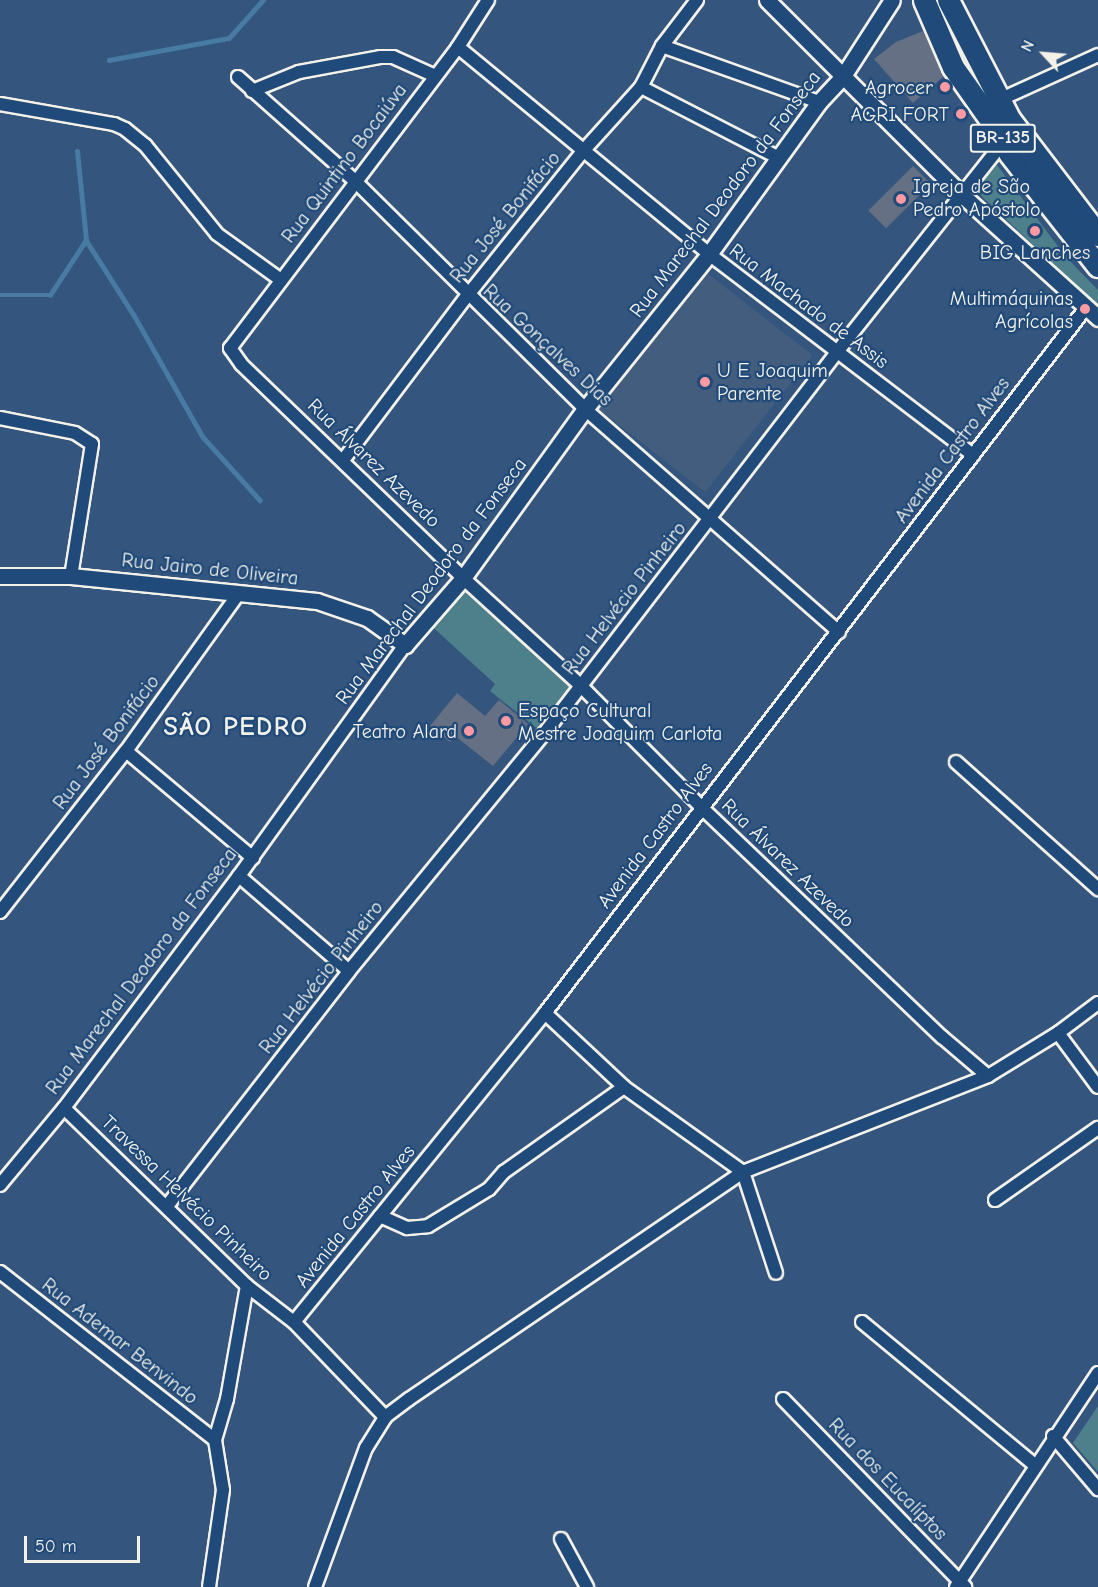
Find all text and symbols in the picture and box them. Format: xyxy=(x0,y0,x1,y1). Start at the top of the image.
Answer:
north arrow xyxy=(1014,24,1074,84)
text: N xyxy=(1017,37,1038,55)
street label: Rua Marechal Deodoro da Fonseca xyxy=(624,66,826,322)
place label: Agrocer xyxy=(865,75,933,99)
street label: Rua Quintino Bocaiúva xyxy=(276,78,412,248)
marker: Agrocer xyxy=(938,80,952,94)
place label: AGRI FORT xyxy=(850,102,949,126)
marker: AGRI FORT xyxy=(954,107,968,121)
road number: BR-135 xyxy=(968,123,1038,153)
street label: Rua José Bonifácio xyxy=(445,146,565,288)
place label: Igreja de São Pedro Apóstolo xyxy=(913,175,1041,222)
marker: Igreja de São Pedro Apóstolo xyxy=(894,192,908,206)
marker: BIG Lanches xyxy=(1028,224,1042,238)
street label: Rua Machado de Assis xyxy=(725,238,893,374)
place label: BIG Lanches xyxy=(980,240,1090,264)
street label: Rua Gonçalves Dias xyxy=(478,279,618,411)
place label: Multimáquinas Agrícolas xyxy=(950,286,1073,333)
marker: Multimáquinas Agrícolas xyxy=(1078,302,1092,316)
place label: U E Joaquim Parente xyxy=(717,358,828,405)
street label: Avenida Castro Alves xyxy=(889,372,1015,528)
marker: U E Joaquim Parente xyxy=(698,375,712,389)
street label: Rua Álvarez Azevedo xyxy=(303,393,445,533)
street label: Rua Marechal Deodoro da Fonseca xyxy=(330,453,532,709)
street label: Rua Helvécio Pinheiro xyxy=(557,517,691,679)
street label: Rua Jairo de Oliveira xyxy=(120,548,300,590)
street label: Rua José Bonifácio xyxy=(48,670,164,814)
place label: Espaço Cultural Mestre Joaquim Carlota xyxy=(518,698,722,745)
district label: SÃO PEDRO xyxy=(163,712,309,744)
marker: Espaço Cultural Mestre Joaquim Carlota xyxy=(499,714,513,728)
place label: Teatro Alard xyxy=(353,719,457,743)
marker: Teatro Alard xyxy=(462,724,476,738)
street label: Avenida Castro Alves xyxy=(592,757,718,913)
street label: Rua Álvarez Azevedo xyxy=(717,793,859,933)
street label: Rua Marechal Deodoro da Fonseca xyxy=(40,843,242,1099)
street label: Rua Helvécio Pinheiro xyxy=(254,896,388,1058)
street label: Travessa Helvécio Pinheiro xyxy=(97,1110,277,1286)
street label: Avenida Castro Alves xyxy=(290,1140,420,1292)
street label: Rua Ademar Benvindo xyxy=(37,1273,203,1409)
street label: Rua dos Eucalíptos xyxy=(824,1413,952,1545)
scale bar xyxy=(27,1524,142,1562)
text: 50 m xyxy=(35,1536,77,1557)

